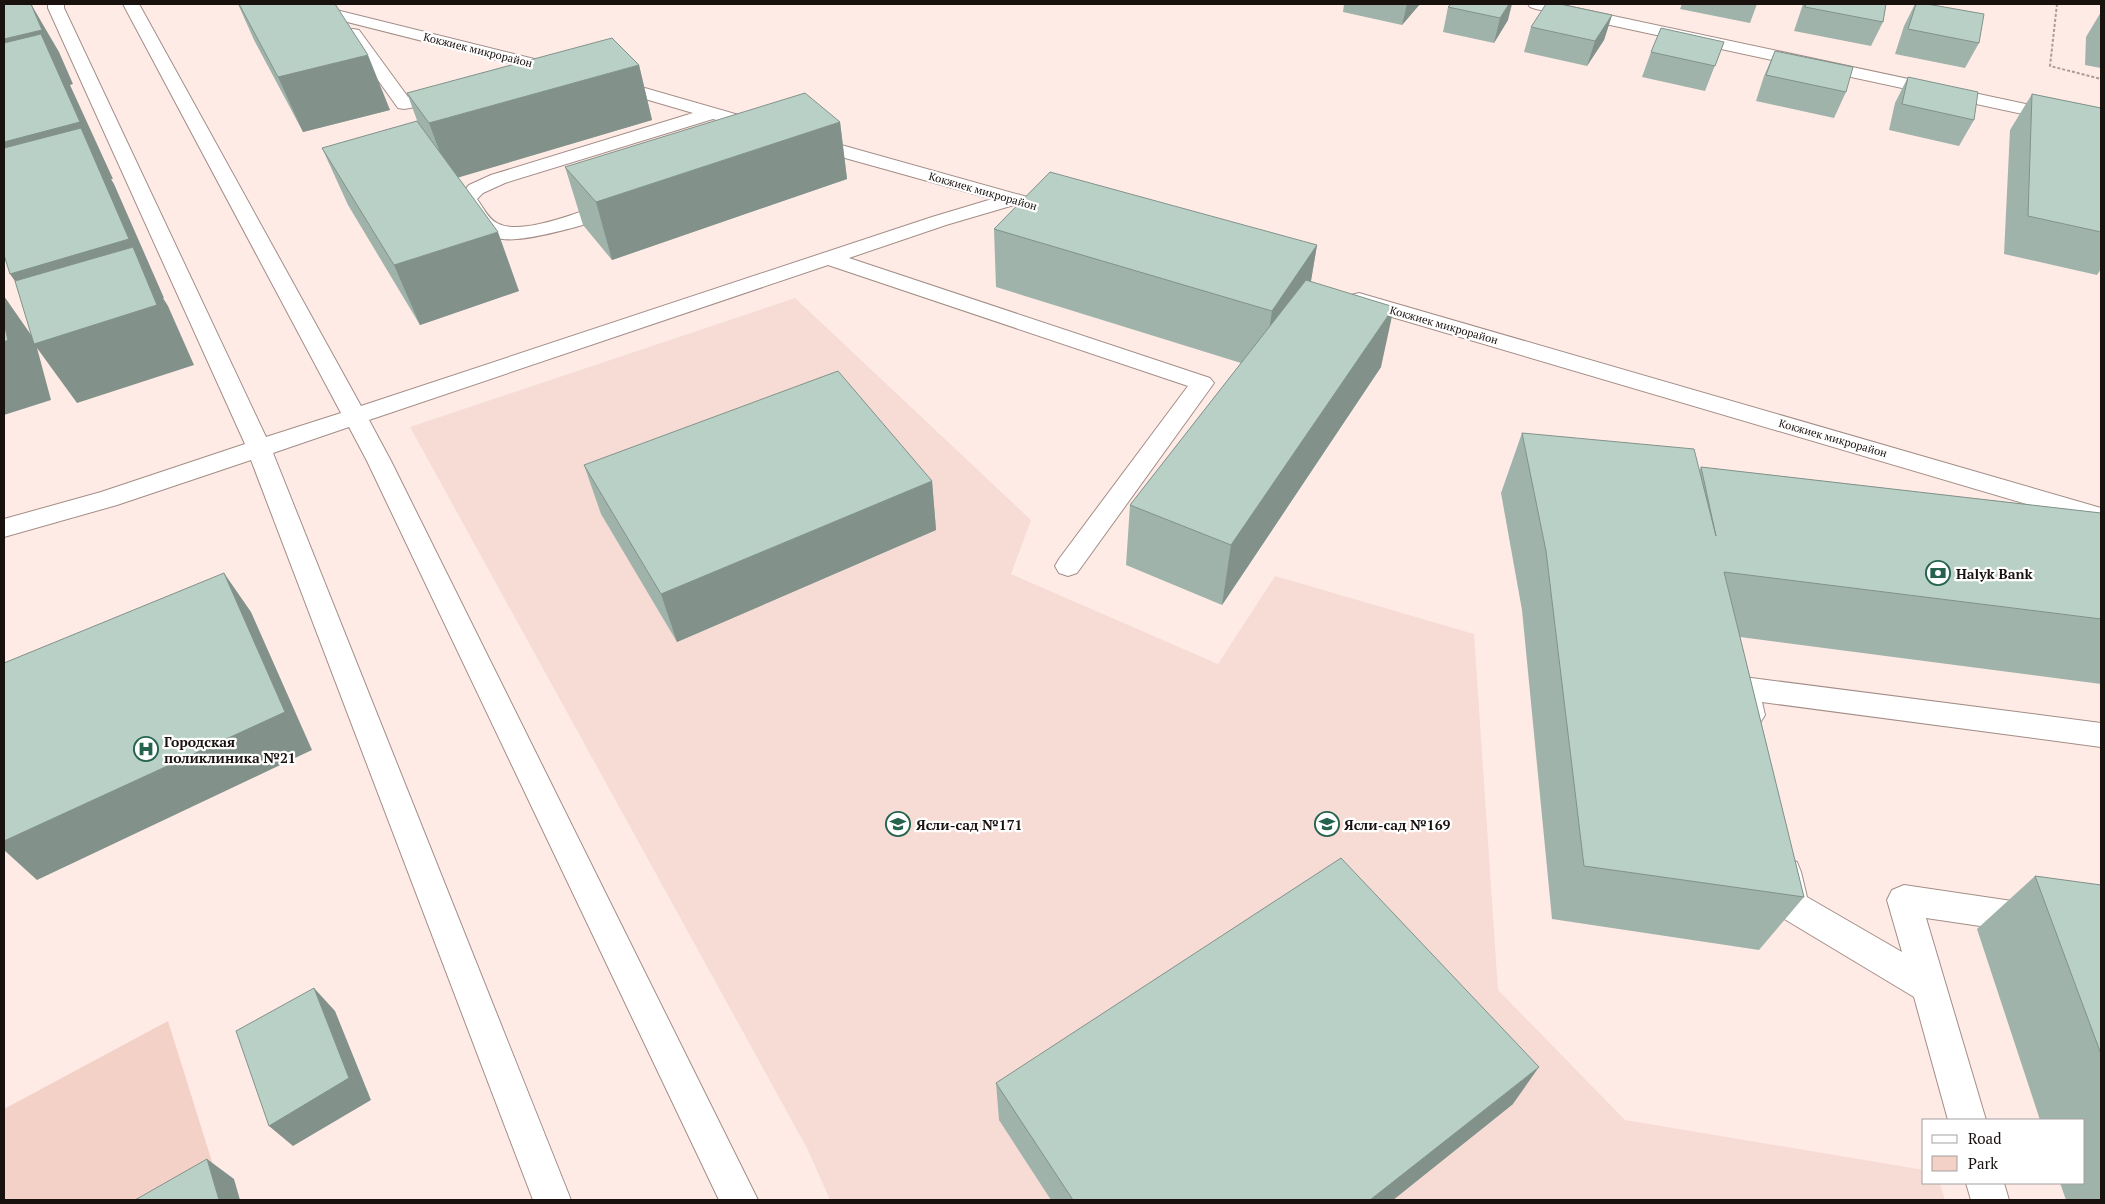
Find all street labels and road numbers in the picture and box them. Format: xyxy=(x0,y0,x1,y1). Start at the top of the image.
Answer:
street label: Кокжиек микрорайон xyxy=(422,30,534,70)
street label: Кокжиек микрорайон xyxy=(927,169,1039,213)
street label: Кокжиек микрорайон xyxy=(1388,303,1500,347)
street label: Кокжиек микрорайон xyxy=(1777,416,1889,460)

